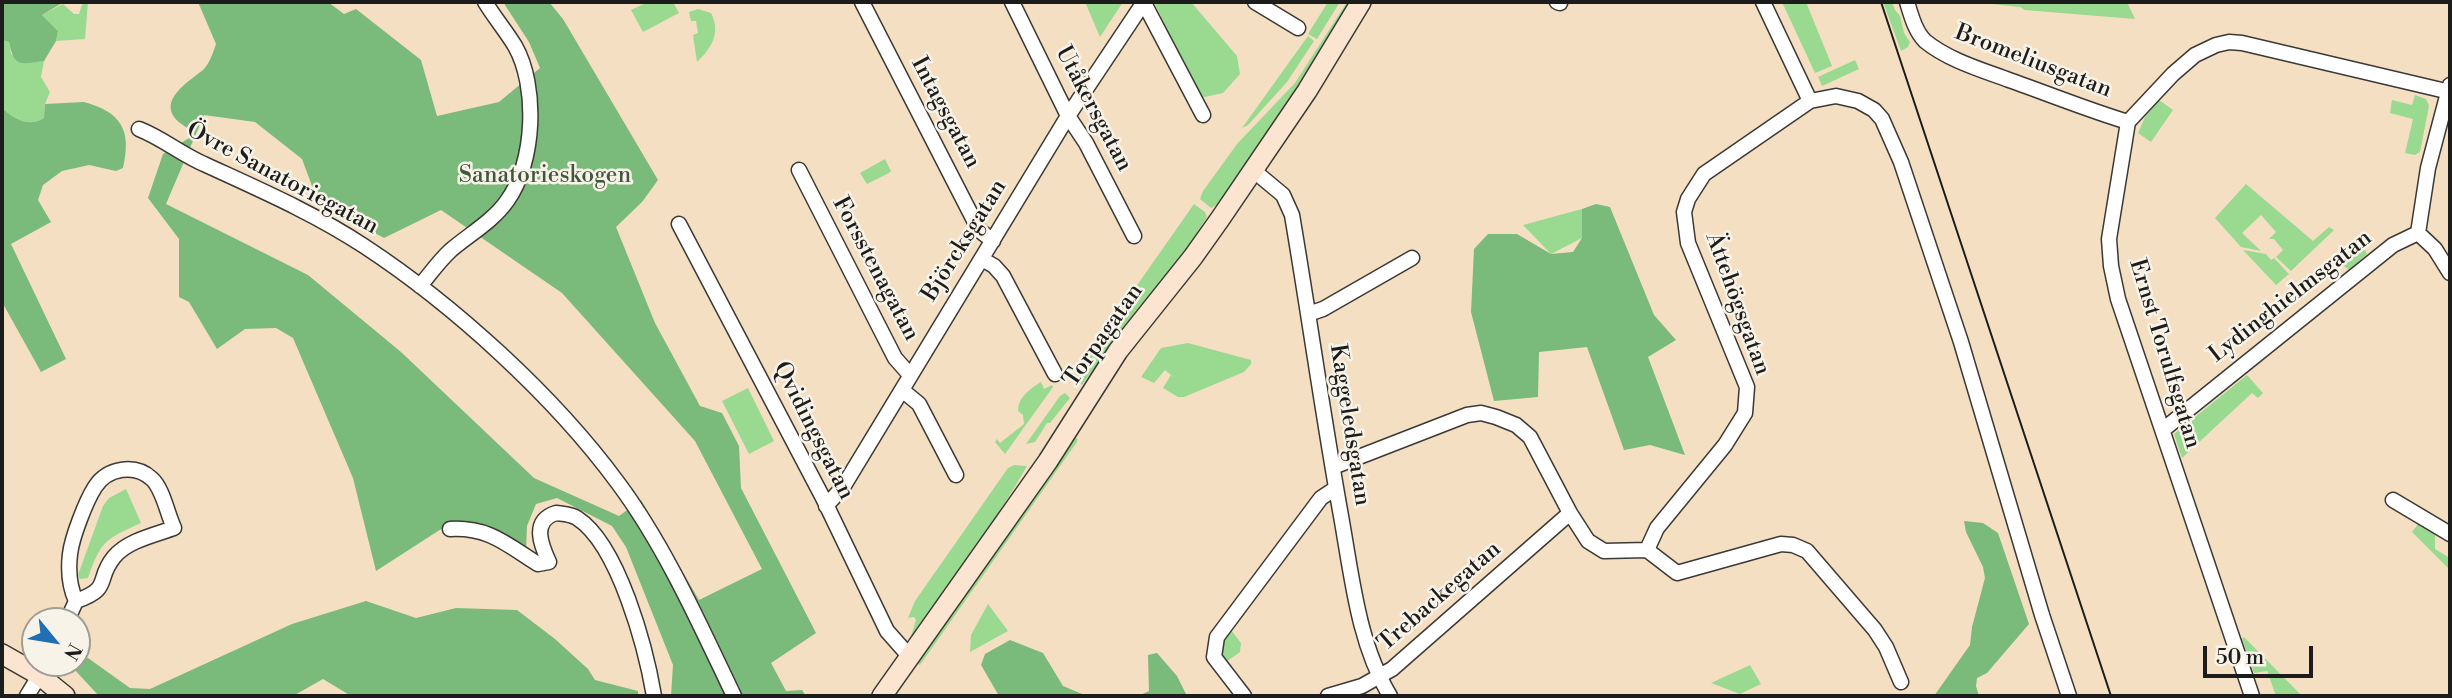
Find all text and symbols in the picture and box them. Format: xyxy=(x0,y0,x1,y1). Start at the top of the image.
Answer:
street label: Bromeliusgatan xyxy=(1951,19,2115,105)
street label: Utåkersgatan xyxy=(1049,42,1137,176)
street label: Intagsgatan xyxy=(904,53,986,173)
street label: Övre Sanatoriegatan xyxy=(181,117,383,241)
park label: Sanatorieskogen xyxy=(459,162,631,190)
street label: Björcksgatan xyxy=(917,175,1013,307)
street label: Forsstenagatan xyxy=(825,192,925,346)
street label: Lydinghielmsgatan xyxy=(2204,225,2378,369)
street label: Ättehögsgatan xyxy=(1698,229,1776,379)
street label: Ernst Torulfsgatan xyxy=(2122,256,2206,452)
street label: Torpagatan xyxy=(1058,279,1150,393)
street label: Kaggeledsgatan xyxy=(1323,342,1375,508)
street label: Qvidingsgatan xyxy=(766,358,860,504)
street label: Trebackegatan xyxy=(1373,536,1507,658)
north arrow xyxy=(21,607,91,677)
scale bar xyxy=(2207,632,2317,676)
text: N xyxy=(58,639,87,664)
text: 50 m xyxy=(2216,645,2264,671)

